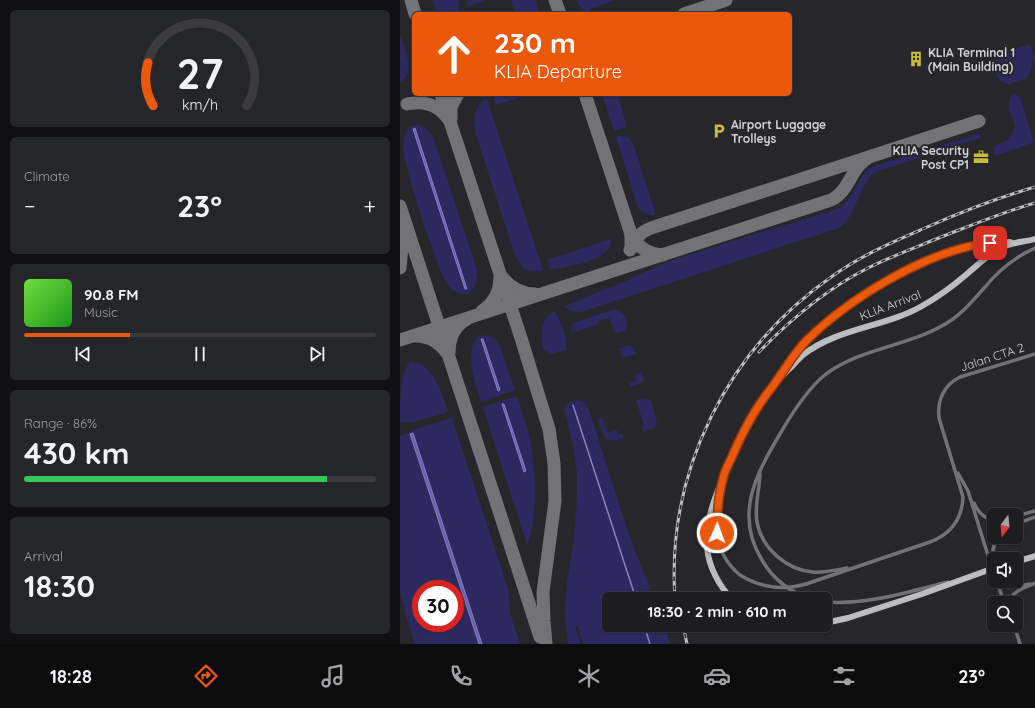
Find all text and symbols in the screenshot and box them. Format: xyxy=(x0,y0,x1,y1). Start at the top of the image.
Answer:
text: 230 m xyxy=(494,25,576,60)
icon: ahead xyxy=(428,28,480,80)
place label: KLIA Terminal 1 (Main Building) xyxy=(928,45,1015,74)
text: 27 xyxy=(177,47,223,99)
building icon: KLIA Terminal 1 (Main Building) xyxy=(907,50,925,68)
text: KLIA Departure xyxy=(494,60,622,83)
text: km/h xyxy=(182,96,218,114)
place label: Airport Luggage Trolleys xyxy=(731,117,826,146)
parking icon: Airport Luggage Trolleys xyxy=(710,122,728,140)
place label: KLIA Security Post CP1 xyxy=(893,143,969,172)
office icon: KLIA Security Post CP1 xyxy=(972,148,990,166)
text: Climate xyxy=(24,168,70,184)
text: 23° xyxy=(177,187,222,225)
text: − xyxy=(24,192,35,220)
text: + xyxy=(364,192,376,220)
pin xyxy=(973,226,1007,260)
icon: arrive xyxy=(979,232,1001,254)
text: 90.8 FM xyxy=(84,285,139,304)
street label: KLIA Arrival xyxy=(857,286,923,324)
text: Music xyxy=(84,304,118,320)
street label: Jalan CTA 2 xyxy=(958,339,1026,374)
icon: previous xyxy=(72,343,94,365)
icon: pause xyxy=(189,343,211,365)
icon: next xyxy=(306,343,328,365)
text: Range · 86% xyxy=(24,415,97,431)
text: 430 km xyxy=(24,434,129,472)
north arrow xyxy=(987,508,1023,544)
map controls xyxy=(987,508,1023,632)
position arrow xyxy=(696,512,738,554)
text: Arrival xyxy=(24,548,63,564)
button: sound xyxy=(987,552,1023,588)
text: 18:30 xyxy=(24,567,95,605)
speed limit sign: 30 xyxy=(412,580,464,632)
button: search xyxy=(987,596,1023,632)
text: 18:30 · 2 min · 610 m xyxy=(648,602,787,621)
icon: directions xyxy=(192,662,220,690)
icon: music xyxy=(319,662,347,690)
icon: phone xyxy=(447,662,475,690)
icon: climate xyxy=(575,662,603,690)
icon: car xyxy=(703,662,731,690)
icon: filters xyxy=(830,662,858,690)
text: 18:28 xyxy=(50,665,92,688)
text: 23° xyxy=(958,665,985,688)

